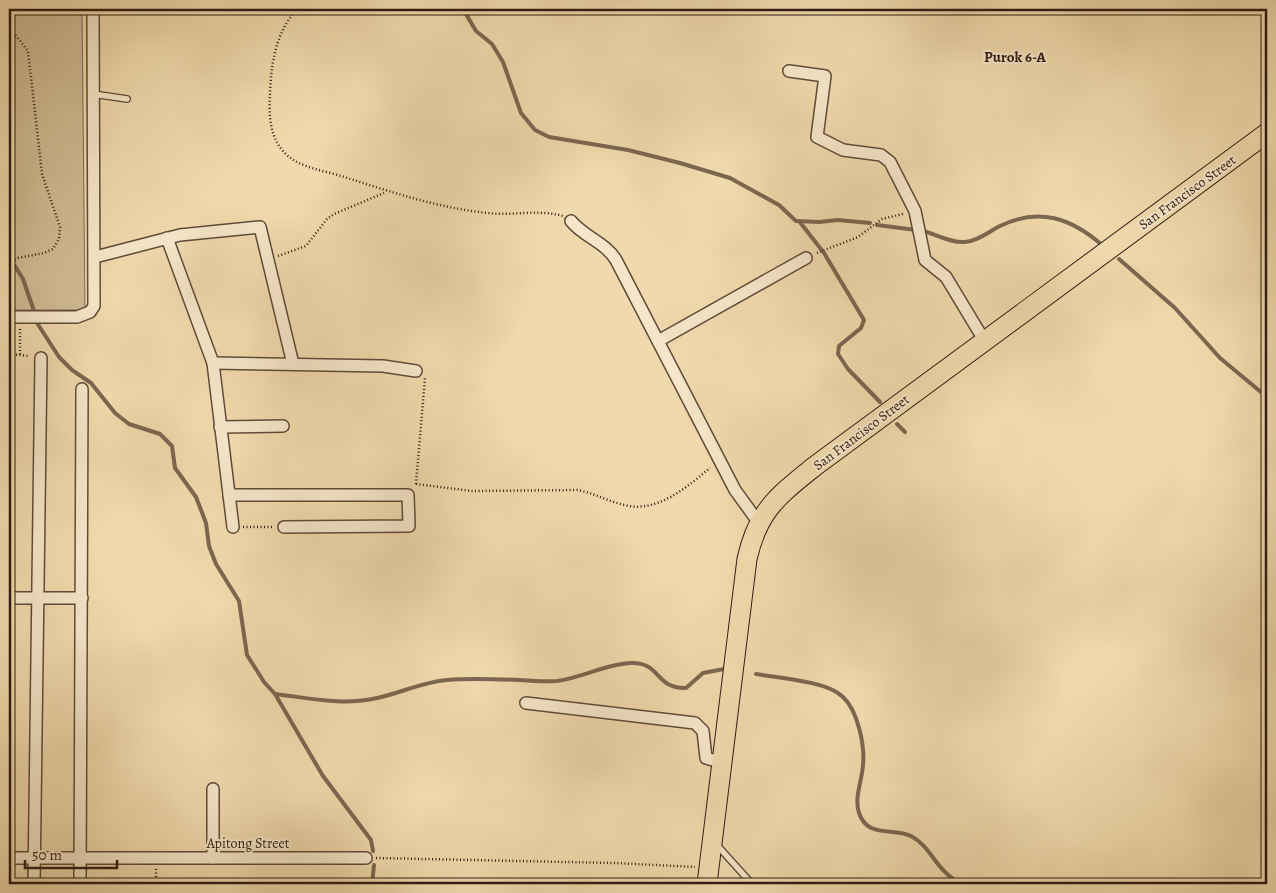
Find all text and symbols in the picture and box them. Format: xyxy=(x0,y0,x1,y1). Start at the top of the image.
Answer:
district label: Purok 6-A xyxy=(984,47,1047,67)
street label: San Francisco Street xyxy=(1135,150,1240,234)
street label: San Francisco Street xyxy=(809,390,914,475)
street label: Apitong Street xyxy=(206,834,290,853)
scale bar xyxy=(25,838,118,870)
text: 50 m xyxy=(32,845,62,865)

